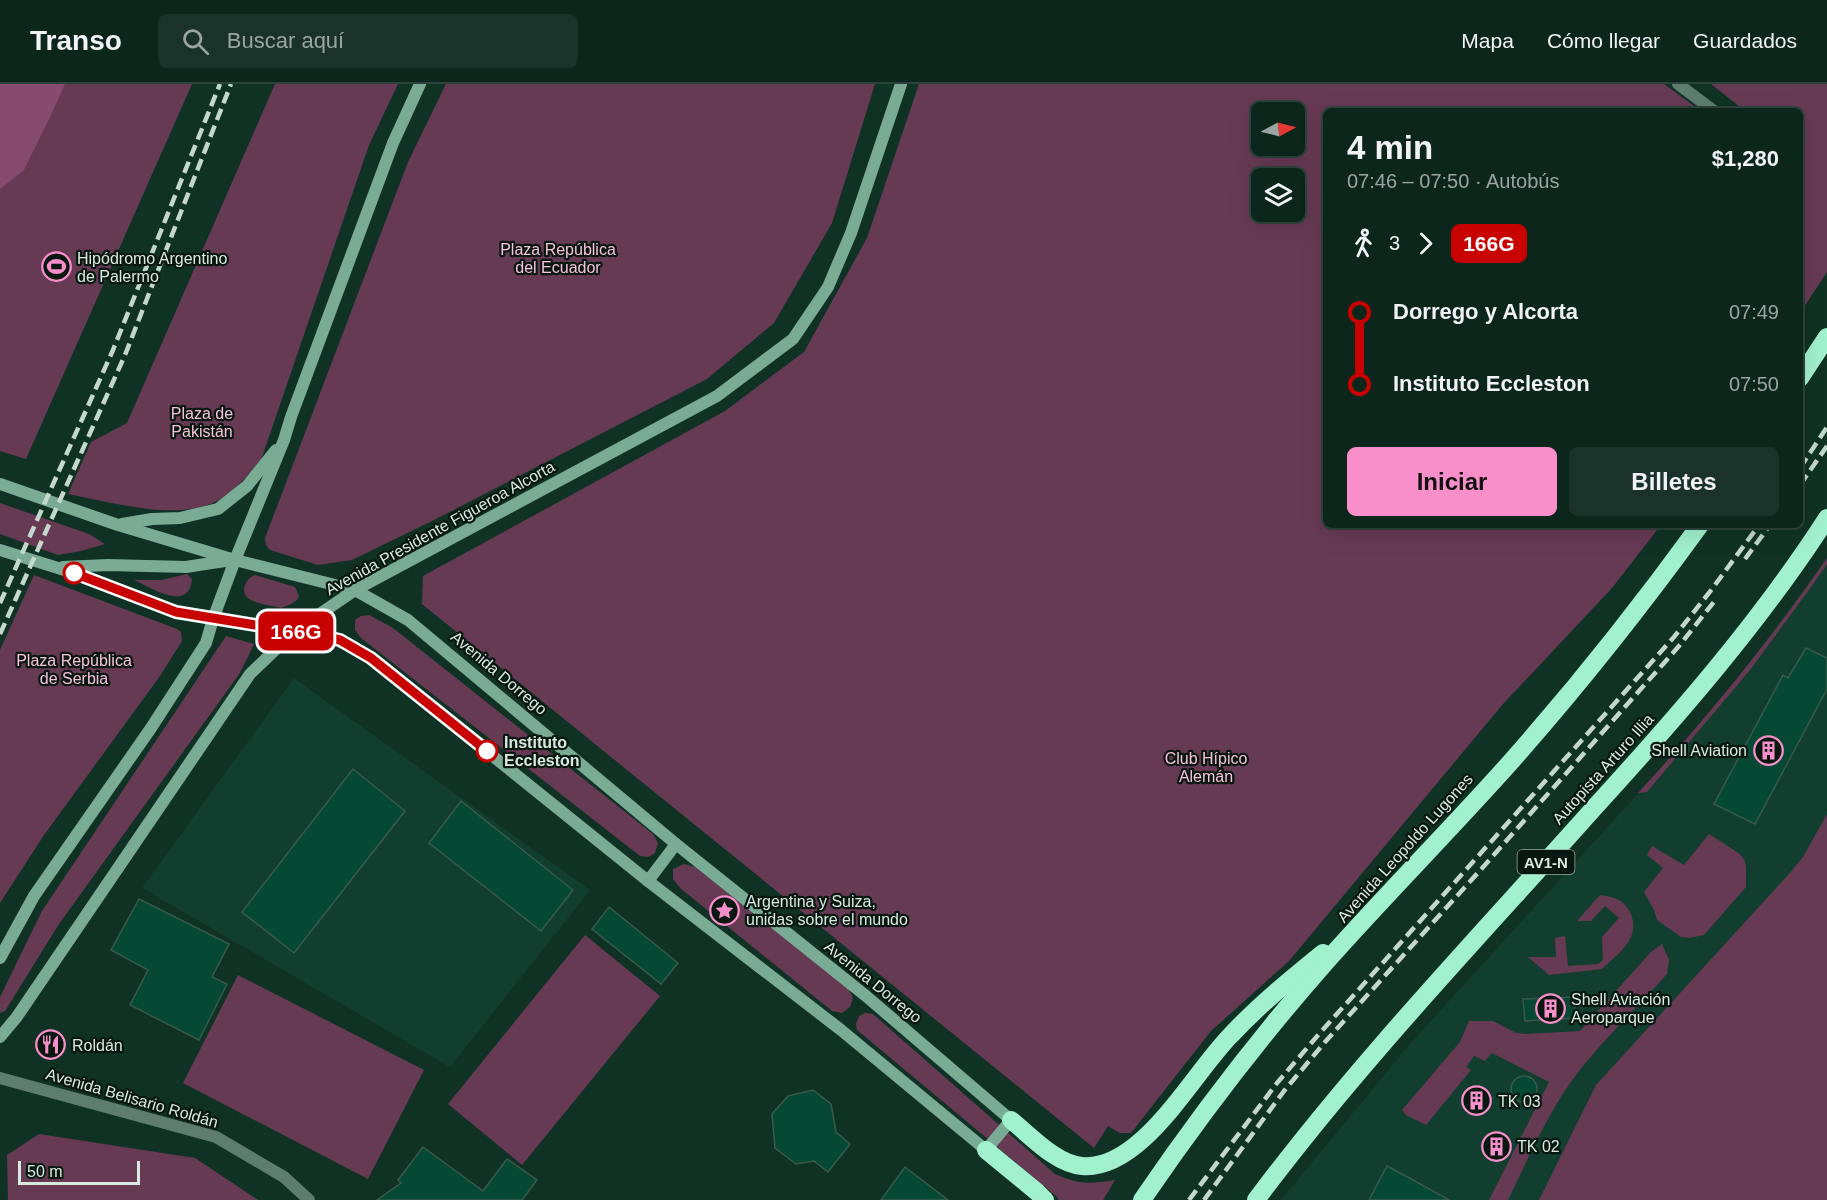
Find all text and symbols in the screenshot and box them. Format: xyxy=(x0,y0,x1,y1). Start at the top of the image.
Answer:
search box xyxy=(158,14,578,68)
text: Transo xyxy=(30,25,122,56)
icon: search xyxy=(179,25,212,58)
text: Buscar aquí xyxy=(227,28,344,53)
text: Mapa xyxy=(1461,29,1514,52)
text: Cómo llegar xyxy=(1547,29,1660,52)
text: Guardados xyxy=(1693,29,1797,52)
north arrow xyxy=(1251,102,1305,156)
map controls xyxy=(1251,102,1305,222)
text: 4 min xyxy=(1347,129,1433,166)
text: $1,280 xyxy=(1712,146,1779,171)
button: layers xyxy=(1251,168,1305,222)
text: 07:46 – 07:50 · Autobús xyxy=(1347,170,1559,192)
icon: walk xyxy=(1347,227,1380,260)
icon: forward xyxy=(1409,227,1442,260)
text: 3 xyxy=(1389,232,1400,254)
text: 166G xyxy=(1463,232,1515,255)
park label: Plaza República del Ecuador xyxy=(500,241,616,276)
place label: Hipódromo Argentino de Palermo xyxy=(77,250,227,285)
sports icon: Hipódromo Argentino de Palermo xyxy=(40,251,72,283)
text: Dorrego y Alcorta xyxy=(1393,299,1578,324)
text: 07:49 xyxy=(1729,301,1779,323)
text: Instituto Eccleston xyxy=(1393,371,1590,396)
text: 07:50 xyxy=(1729,373,1779,395)
park label: Plaza de Pakistán xyxy=(171,405,233,440)
button: Iniciar xyxy=(1347,447,1557,516)
button: Billetes xyxy=(1569,447,1779,516)
street label: Avenida Presidente Figueroa Alcorta xyxy=(322,458,558,598)
unlabelled marker xyxy=(63,562,85,584)
line badge: 166G xyxy=(254,612,338,650)
text: 166G xyxy=(270,620,322,643)
street label: Avenida Dorrego xyxy=(448,628,550,718)
park label: Plaza República de Serbia xyxy=(16,652,132,687)
street label: Autopista Arturo Illia xyxy=(1549,710,1657,828)
place label: Instituto Eccleston xyxy=(504,734,580,769)
building icon: Shell Aviation xyxy=(1752,734,1784,766)
marker: Instituto Eccleston xyxy=(476,740,498,762)
place label: Shell Aviation xyxy=(1651,742,1747,759)
park label: Club Hípico Alemán xyxy=(1165,750,1247,785)
street label: Avenida Leopoldo Lugones xyxy=(1334,770,1476,926)
road number: AV1-N xyxy=(1518,850,1574,874)
place label: Argentina y Suiza, unidas sobre el mundo xyxy=(746,893,908,928)
place icon: Argentina y Suiza, unidas sobre el mundo xyxy=(709,894,741,926)
street label: Avenida Dorrego xyxy=(821,938,925,1026)
place label: Shell Aviación Aeroparque xyxy=(1571,991,1670,1026)
building icon: Shell Aviación Aeroparque xyxy=(1534,992,1566,1024)
restaurant icon: Roldán xyxy=(35,1029,67,1061)
place label: Roldán xyxy=(72,1037,123,1054)
street label: Avenida Belisario Roldán xyxy=(44,1065,220,1131)
building icon: TK 03 xyxy=(1461,1085,1493,1117)
place label: TK 03 xyxy=(1498,1093,1541,1110)
building icon: TK 02 xyxy=(1480,1130,1512,1162)
place label: TK 02 xyxy=(1517,1138,1560,1155)
scale bar xyxy=(18,1158,140,1186)
text: 50 m xyxy=(27,1163,63,1180)

